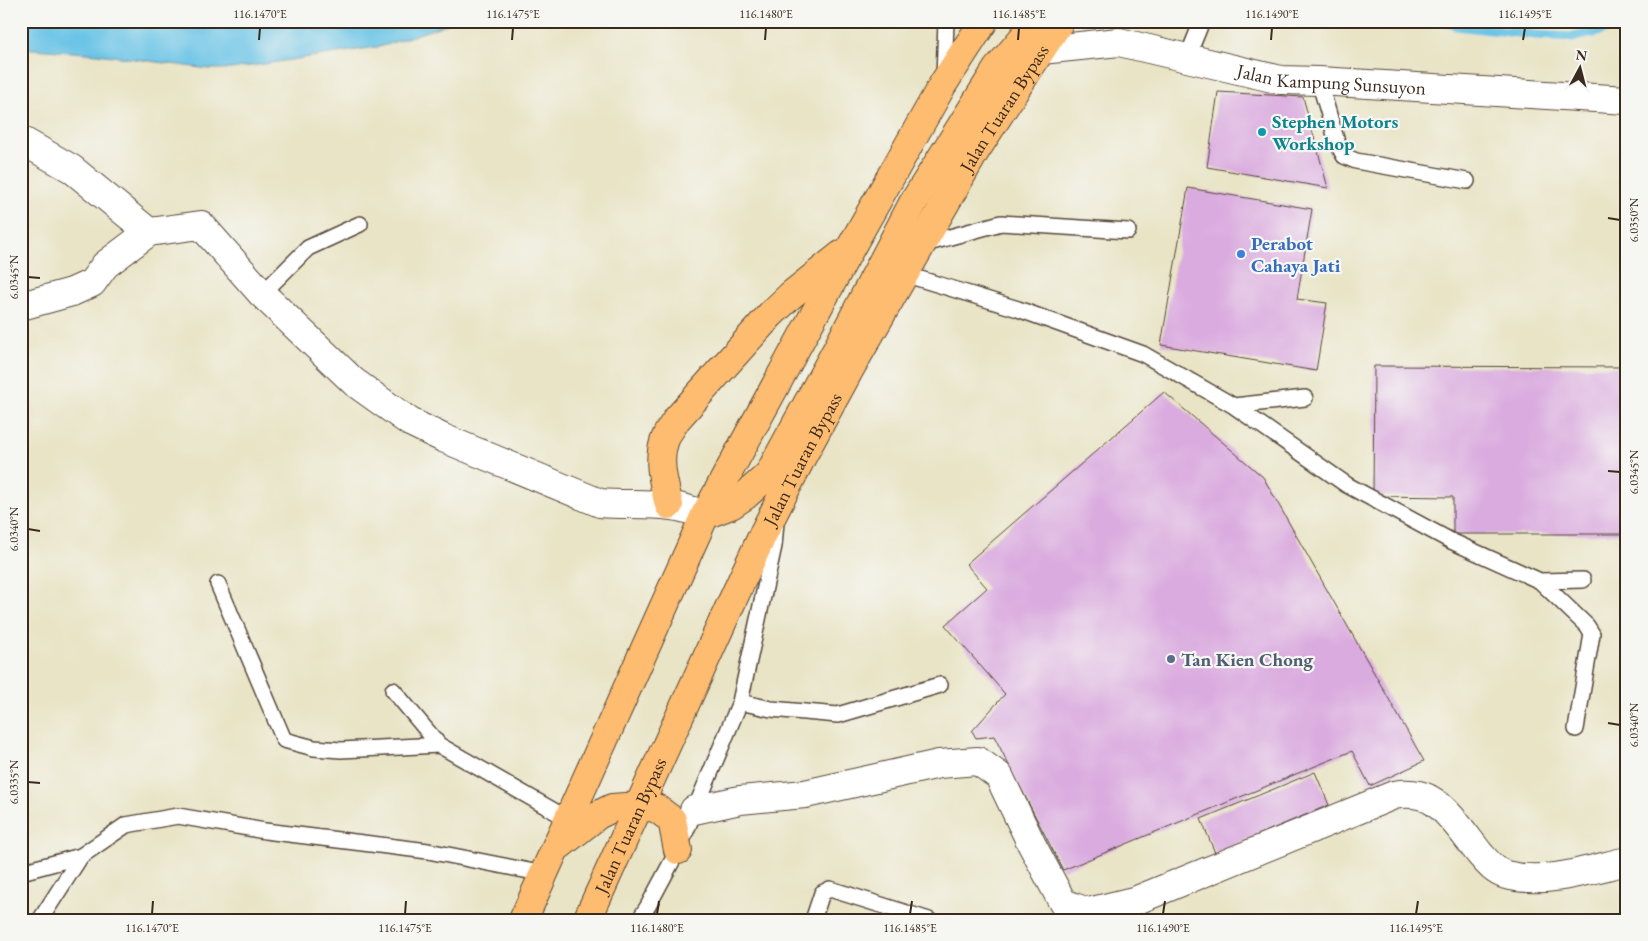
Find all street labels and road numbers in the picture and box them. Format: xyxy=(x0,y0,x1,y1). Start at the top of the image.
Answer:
street label: Jalan Tuaran Bypass xyxy=(953,39,1054,178)
street label: Jalan Kampung Sunsuyon xyxy=(1233,57,1427,100)
street label: Jalan Tuaran Bypass xyxy=(756,388,847,531)
street label: Jalan Tuaran Bypass xyxy=(587,753,672,899)

